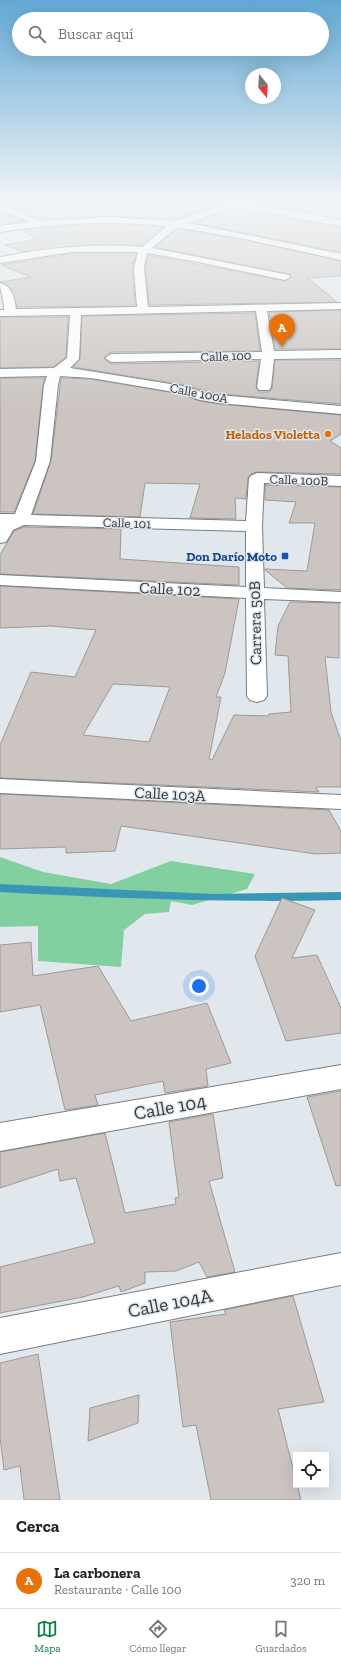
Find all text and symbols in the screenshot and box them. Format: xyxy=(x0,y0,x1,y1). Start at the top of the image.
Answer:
search box xyxy=(12,12,329,56)
icon: search xyxy=(26,23,48,45)
text: Buscar aquí xyxy=(58,25,134,43)
north arrow xyxy=(245,68,281,104)
pin: A xyxy=(269,314,295,347)
street label: Calle 100 xyxy=(200,348,252,364)
street label: Calle 100A xyxy=(169,380,230,406)
place label: Helados Violetta xyxy=(225,427,320,442)
marker: Helados Violetta xyxy=(323,429,333,439)
street label: Calle 100B xyxy=(270,471,329,489)
street label: Calle 101 xyxy=(103,515,151,531)
place label: Don Darío Moto xyxy=(186,549,277,564)
marker: Don Darío Moto xyxy=(280,551,290,561)
street label: Calle 102 xyxy=(139,578,201,600)
street label: Carrera 50B xyxy=(245,580,265,665)
street label: Calle 103A xyxy=(134,783,207,805)
your location xyxy=(189,976,209,996)
street label: Calle 104 xyxy=(132,1089,208,1125)
street label: Calle 104A xyxy=(126,1283,215,1322)
map controls xyxy=(293,1452,329,1488)
button: locate xyxy=(293,1452,329,1488)
text: Cerca xyxy=(16,1516,59,1536)
text: La carbonera xyxy=(54,1564,141,1582)
text: A xyxy=(25,1573,33,1588)
text: 320 m xyxy=(290,1573,325,1588)
text: Restaurante · Calle 100 xyxy=(54,1582,182,1597)
tab: Mapa xyxy=(34,1618,61,1655)
tab: Cómo llegar xyxy=(129,1618,187,1655)
tab: Guardados xyxy=(255,1618,307,1655)

